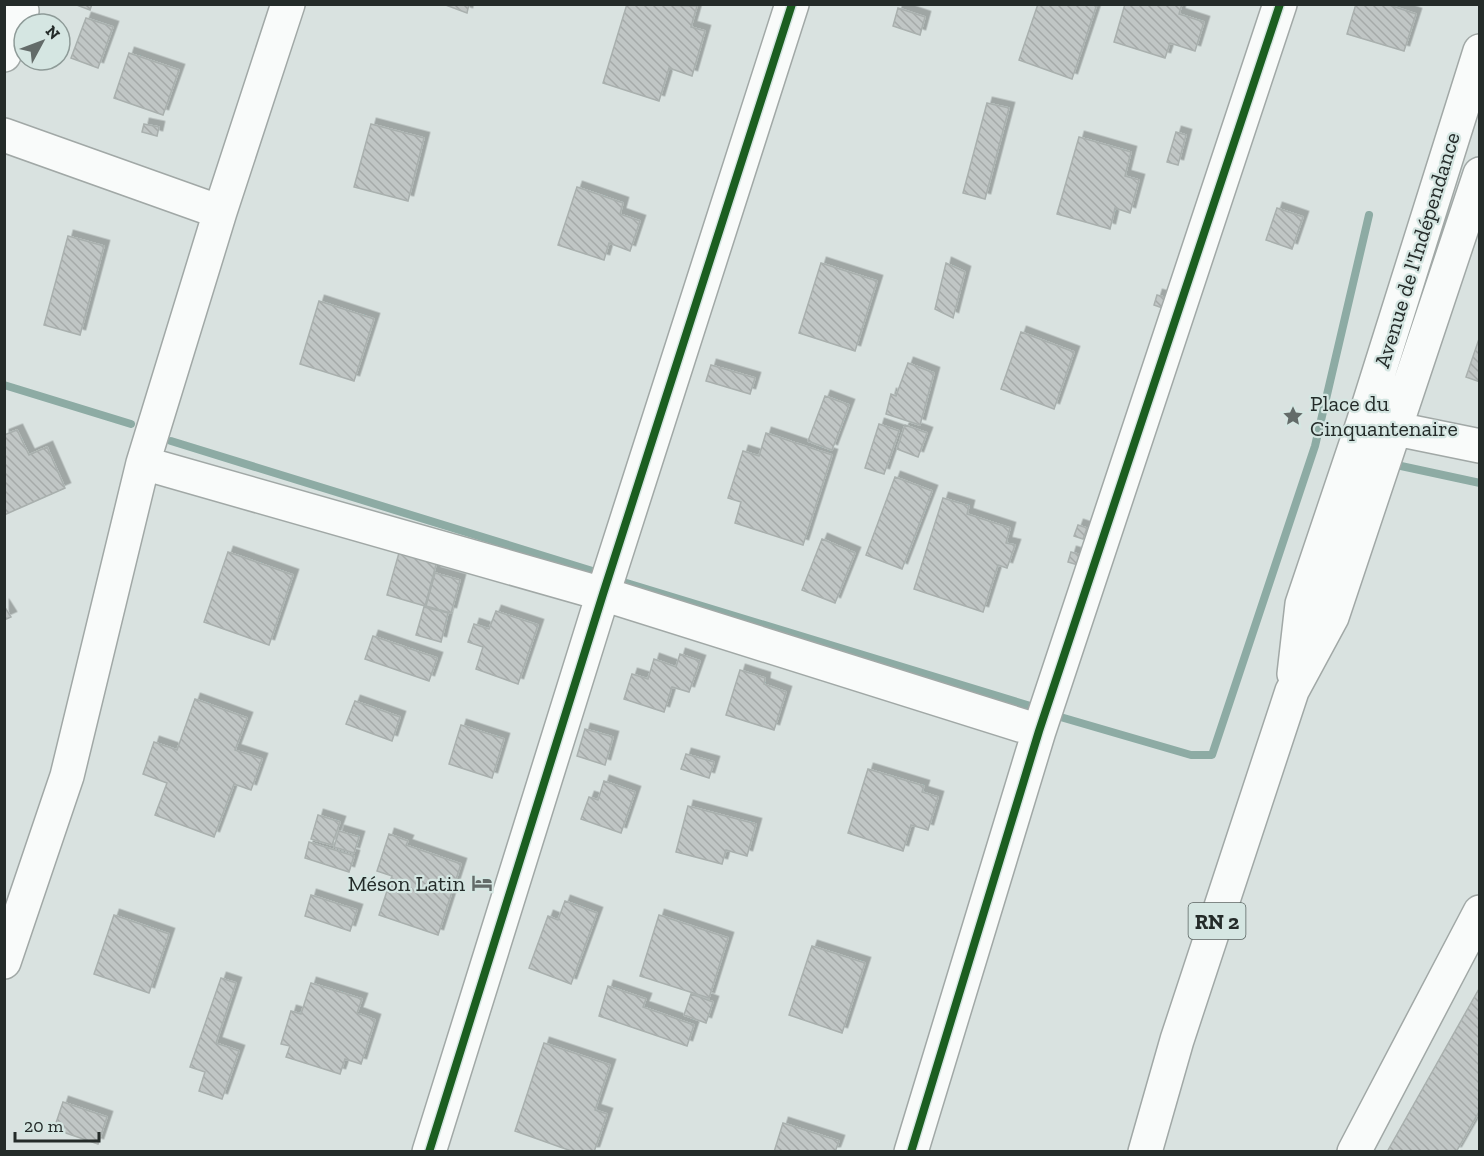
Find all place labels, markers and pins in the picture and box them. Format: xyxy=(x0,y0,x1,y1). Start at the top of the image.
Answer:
place label: Place du Cinquantenaire xyxy=(1310,390,1458,442)
place icon: Place du Cinquantenaire xyxy=(1281,404,1305,428)
place label: Méson Latin xyxy=(348,870,465,897)
hotel icon: Méson Latin xyxy=(470,871,494,895)

